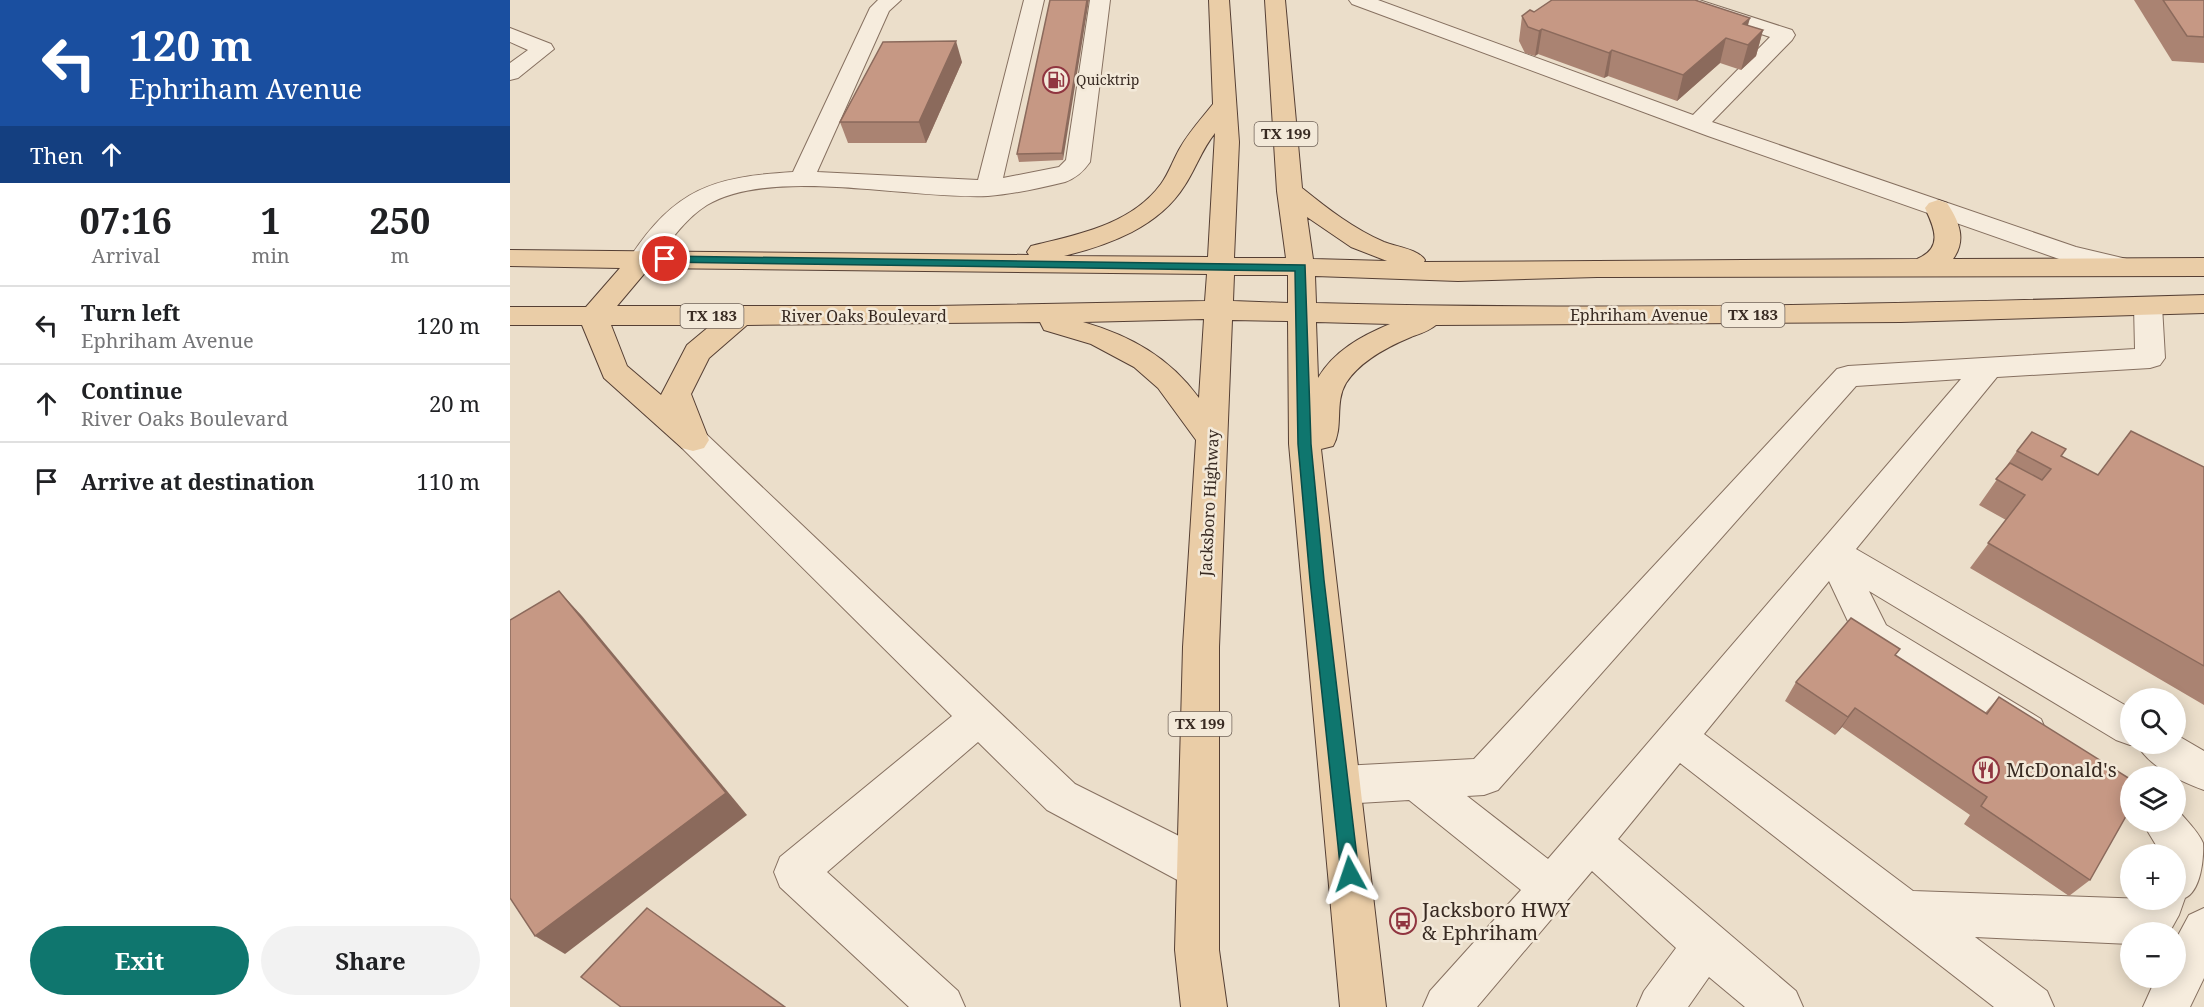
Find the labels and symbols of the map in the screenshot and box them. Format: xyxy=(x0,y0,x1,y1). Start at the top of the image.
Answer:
fuel station icon: Quicktrip xyxy=(1041,65,1071,95)
place label: Quicktrip xyxy=(1076,70,1139,89)
road number: TX 199 xyxy=(1254,122,1318,146)
pin xyxy=(639,233,690,284)
road number: TX 183 xyxy=(1722,303,1784,327)
road number: TX 183 xyxy=(680,304,744,328)
street label: Ephriham Avenue xyxy=(1570,304,1708,326)
street label: River Oaks Boulevard xyxy=(781,305,947,327)
street label: Jacksboro Highway xyxy=(1194,428,1224,578)
road number: TX 199 xyxy=(1168,712,1232,736)
restaurant icon: McDonald's xyxy=(1971,755,2001,785)
place label: McDonald's xyxy=(2006,756,2117,783)
position arrow xyxy=(1318,842,1382,906)
place label: Jacksboro HWY & Ephriham xyxy=(1421,896,1571,946)
bus stop icon: Jacksboro HWY & Ephriham xyxy=(1388,906,1418,936)

